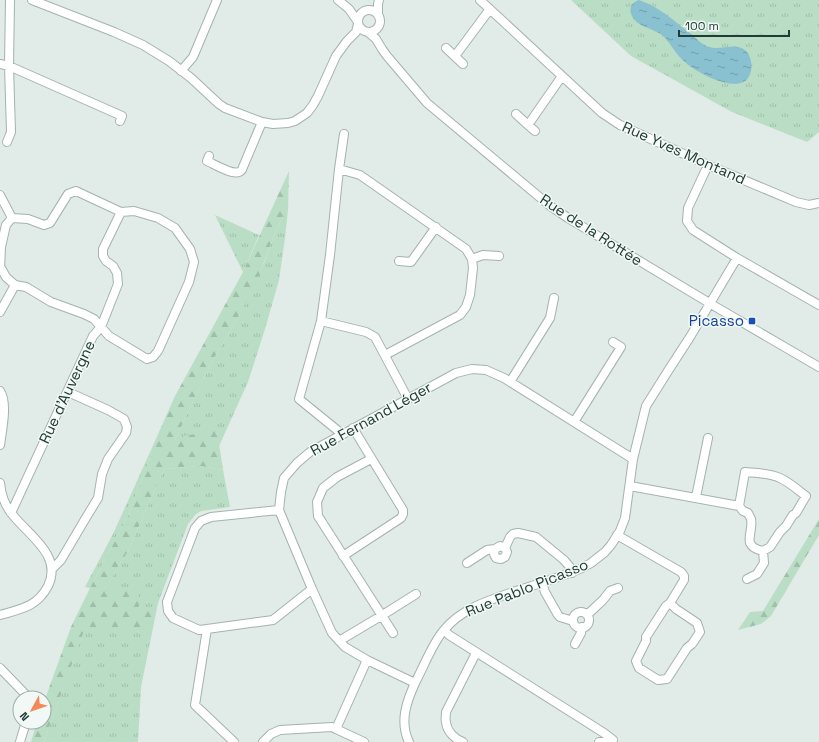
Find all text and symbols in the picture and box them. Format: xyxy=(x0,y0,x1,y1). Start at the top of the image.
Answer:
scale bar xyxy=(679,12,789,38)
text: 100 m xyxy=(685,18,719,34)
street label: Rue Yves Montand xyxy=(619,117,749,188)
street label: Rue de la Rottée xyxy=(537,189,646,270)
place label: Picasso xyxy=(689,311,744,330)
marker: Picasso xyxy=(747,316,757,326)
street label: Rue d'Auvergne xyxy=(34,337,99,447)
street label: Rue Fernand Léger xyxy=(307,377,435,460)
street label: Rue Pablo Picasso xyxy=(463,554,591,621)
north arrow xyxy=(12,690,52,730)
text: N xyxy=(17,709,32,724)

